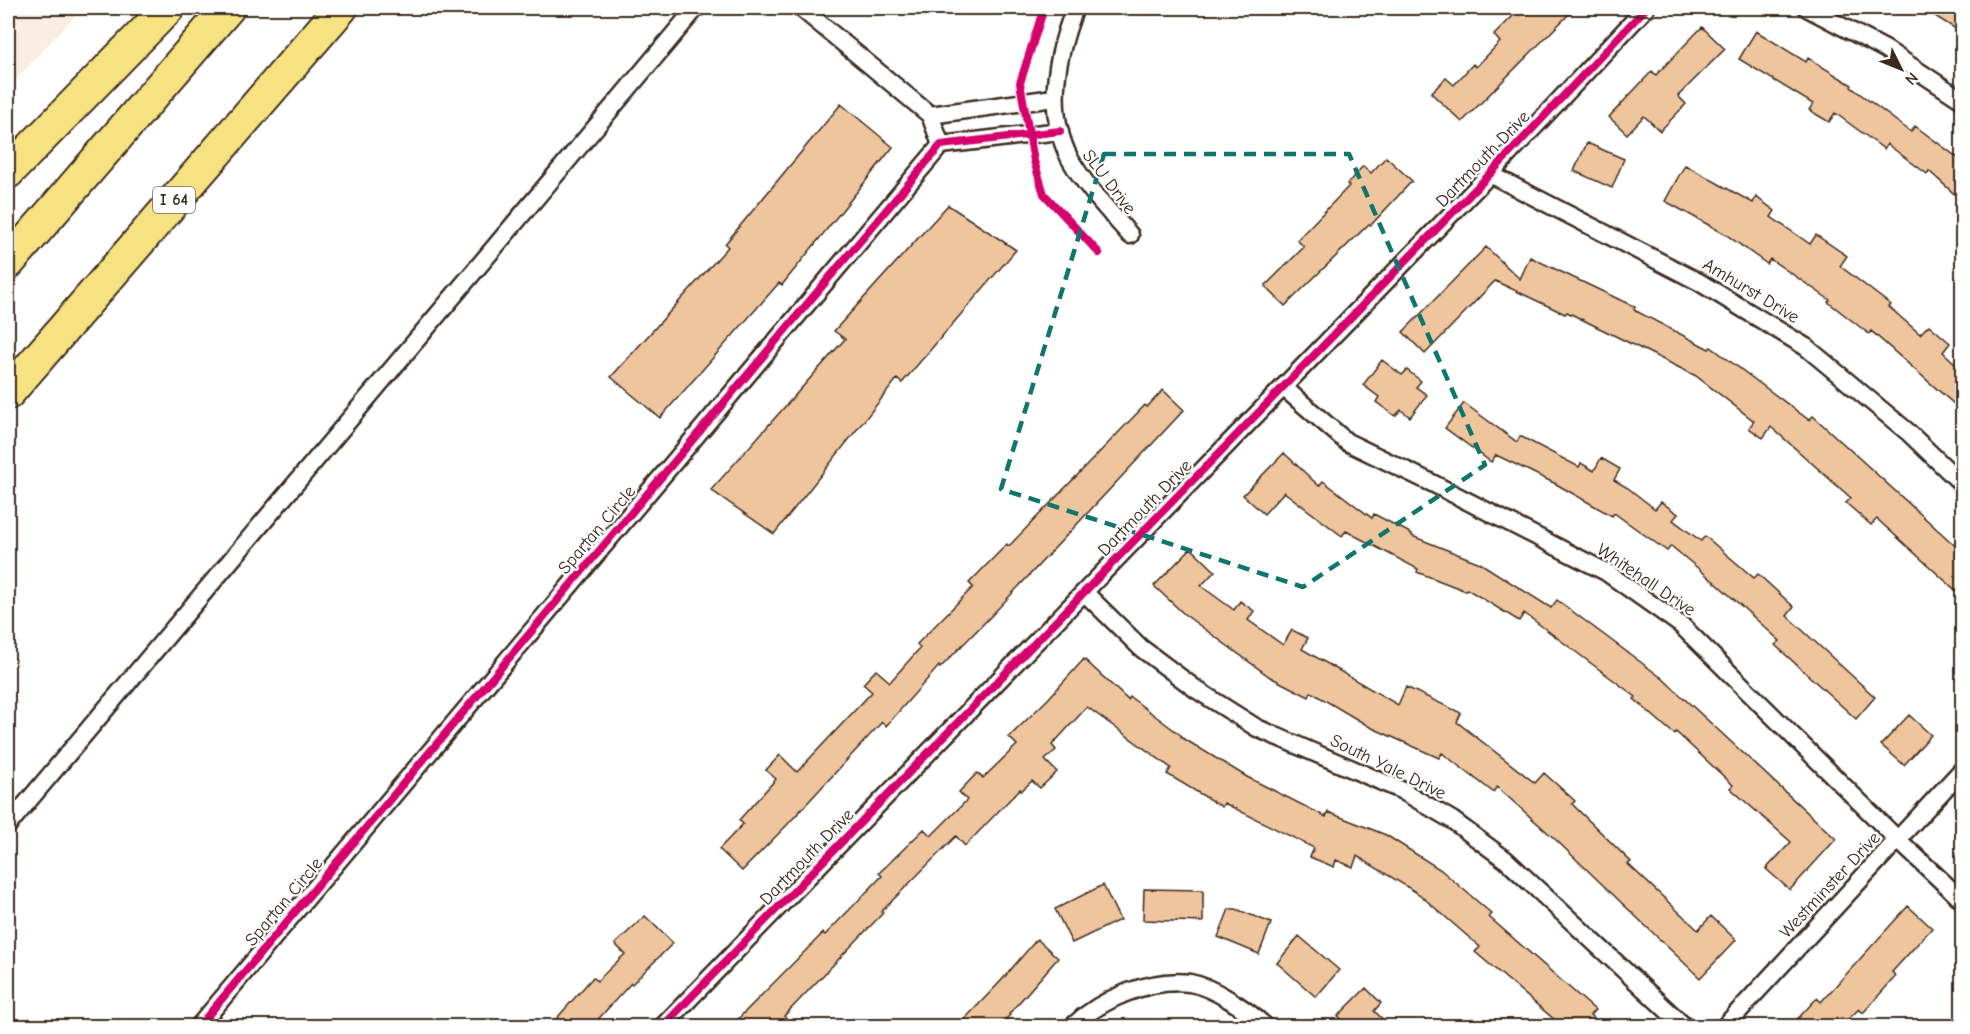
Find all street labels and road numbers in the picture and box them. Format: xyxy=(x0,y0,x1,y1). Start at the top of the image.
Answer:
street label: Dartmouth Drive xyxy=(1432,106,1534,212)
street label: SLU Drive xyxy=(1078,146,1140,218)
road number: I 64 xyxy=(153,187,195,213)
street label: Amhurst Drive xyxy=(1699,254,1803,328)
street label: Dartmouth Drive xyxy=(1094,455,1196,561)
street label: Spartan Circle xyxy=(554,481,640,579)
street label: Whitehall Drive xyxy=(1593,539,1699,621)
street label: South Yale Drive xyxy=(1327,730,1449,804)
street label: Dartmouth Drive xyxy=(756,804,858,910)
street label: Westminster Drive xyxy=(1775,827,1885,943)
street label: Spartan Circle xyxy=(241,853,327,951)

